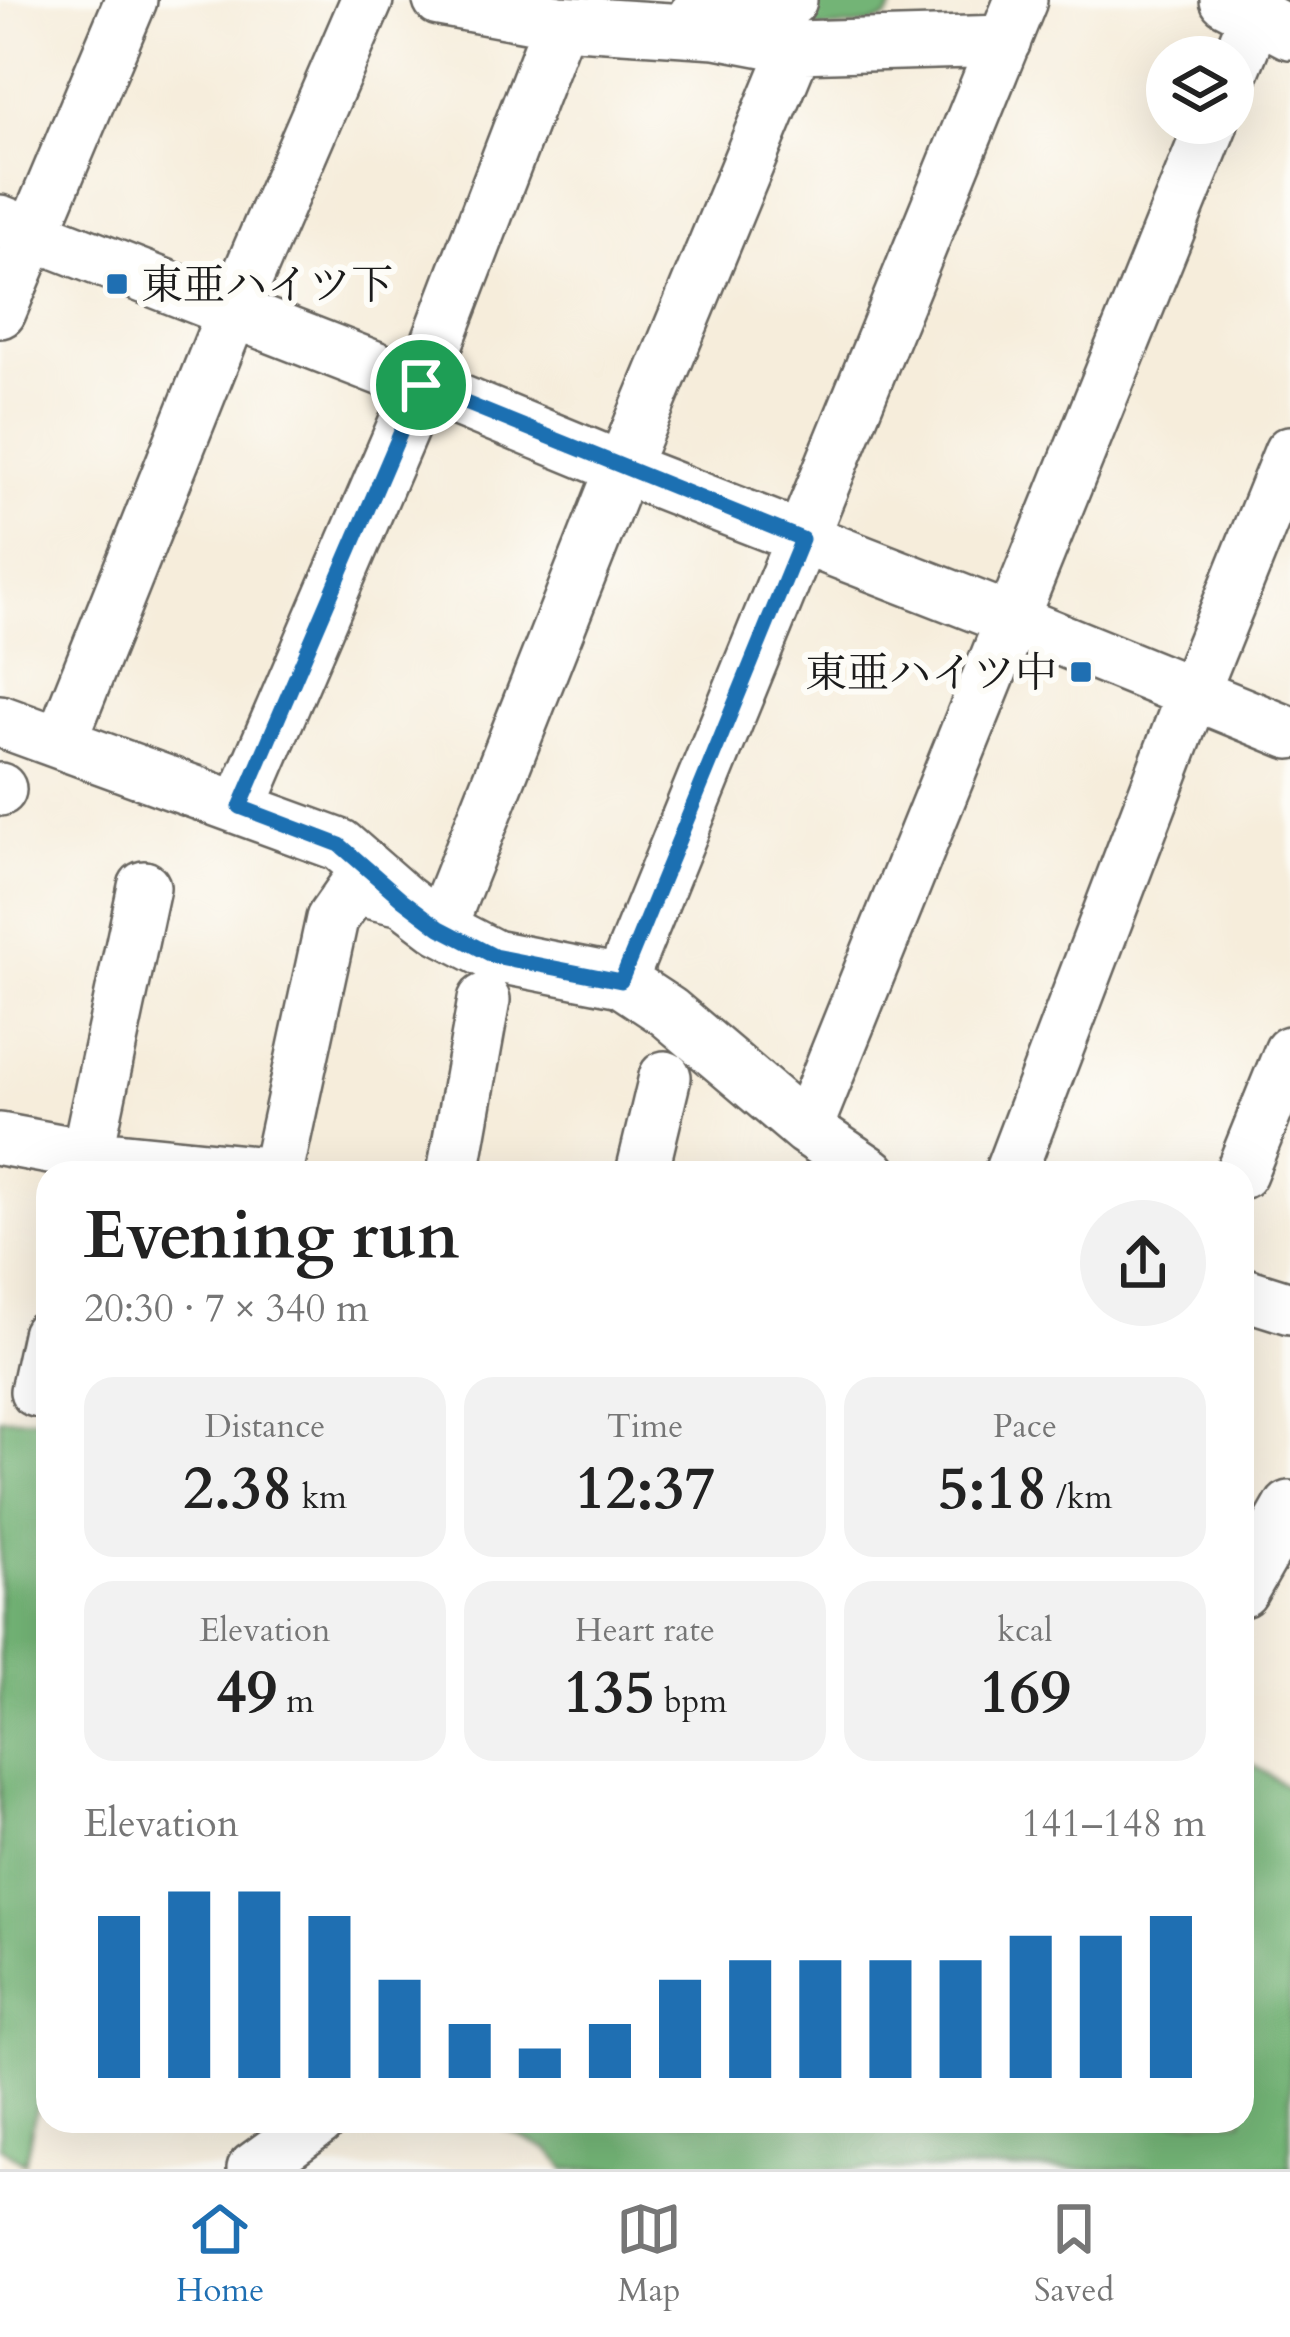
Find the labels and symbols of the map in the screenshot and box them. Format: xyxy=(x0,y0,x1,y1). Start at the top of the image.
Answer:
place label: 東亜ハイツ下 xyxy=(141,257,393,314)
marker: 東亜ハイツ下 xyxy=(104,271,130,297)
pin xyxy=(370,334,472,436)
place label: 東亜ハイツ中 xyxy=(805,645,1057,702)
marker: 東亜ハイツ中 xyxy=(1068,659,1094,685)

